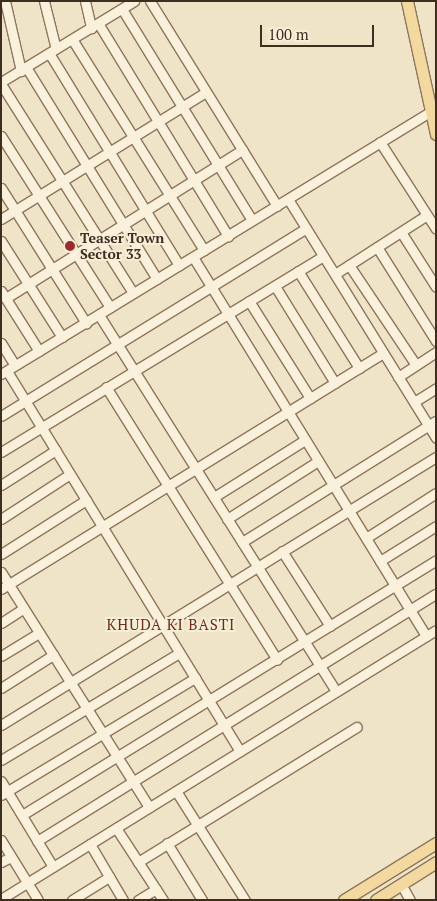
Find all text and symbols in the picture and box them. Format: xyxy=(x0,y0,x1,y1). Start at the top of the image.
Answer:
scale bar xyxy=(262,15,376,47)
text: 100 m xyxy=(268,24,309,44)
place label: Teaser Town Sector 33 xyxy=(80,230,164,262)
marker: Teaser Town Sector 33 xyxy=(64,240,76,252)
district label: KHUDA KI BASTI xyxy=(105,616,237,634)

